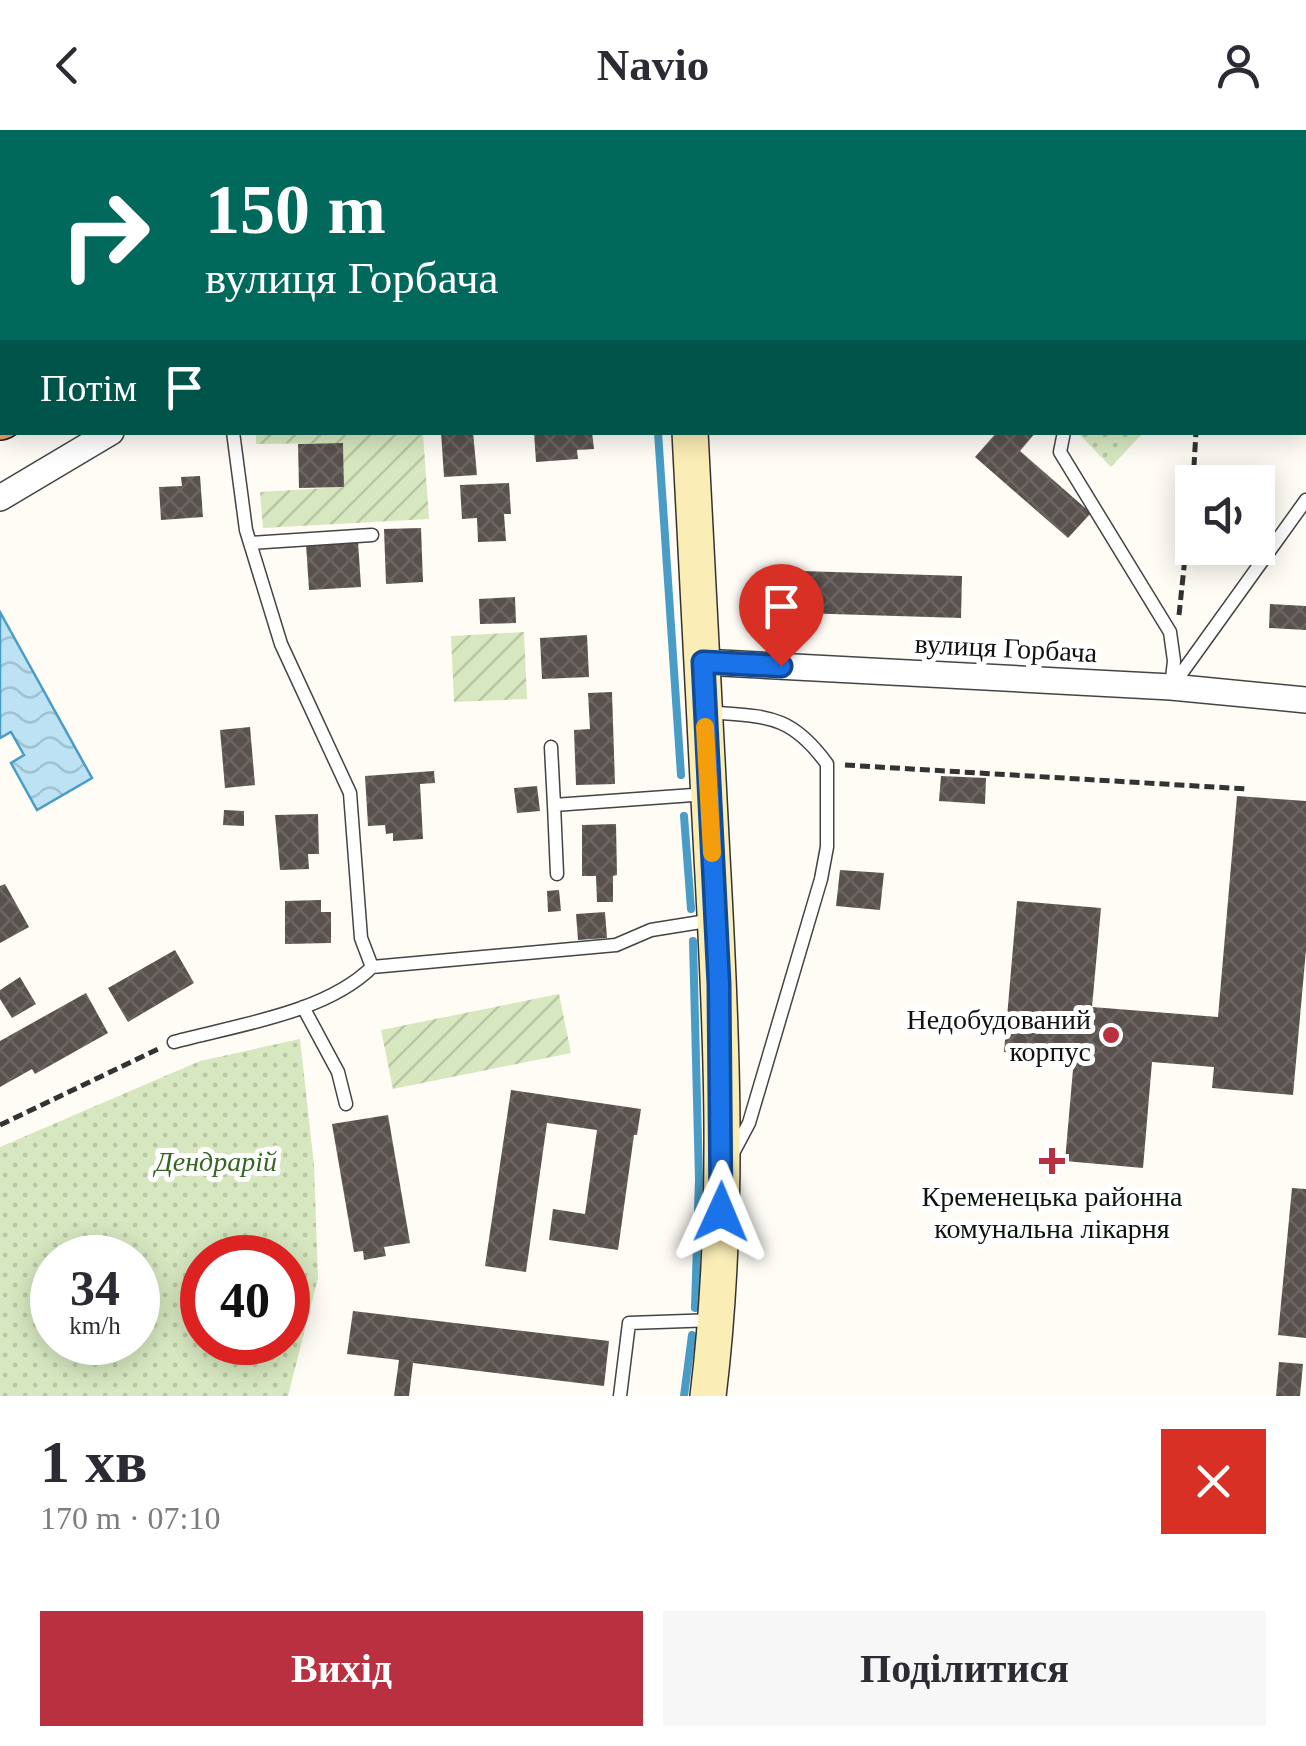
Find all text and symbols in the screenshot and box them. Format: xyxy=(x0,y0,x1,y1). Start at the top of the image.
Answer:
icon: back xyxy=(40,38,95,93)
icon: person xyxy=(1211,38,1266,93)
text: Navio xyxy=(597,40,709,90)
icon: right xyxy=(40,170,170,300)
text: 150 m xyxy=(205,171,386,248)
text: вулиця Горбача xyxy=(205,253,499,303)
icon: arrive xyxy=(157,360,212,415)
text: Потім xyxy=(40,367,137,409)
map controls xyxy=(1175,465,1275,565)
button: sound xyxy=(1175,465,1275,565)
pin xyxy=(739,564,824,667)
icon: arrive xyxy=(754,579,809,634)
street label: вулиця Горбача xyxy=(914,628,1099,668)
place label: Недобудований корпус xyxy=(907,1004,1091,1067)
marker: Недобудований корпус xyxy=(1100,1024,1122,1046)
park label: Дендрарій xyxy=(152,1146,277,1177)
marker: Кременецька районна комунальна лікарня xyxy=(1039,1148,1065,1174)
position arrow xyxy=(669,1160,773,1264)
place label: Кременецька районна комунальна лікарня xyxy=(922,1181,1183,1244)
speed limit sign: 40 xyxy=(180,1235,310,1365)
text: 34 xyxy=(70,1260,120,1316)
text: km/h xyxy=(69,1312,121,1339)
text: 1 хв xyxy=(40,1429,147,1495)
button: close xyxy=(1161,1429,1266,1534)
text: 170 m · 07:10 xyxy=(40,1500,220,1536)
button: Вихід xyxy=(40,1611,643,1726)
button: Поділитися xyxy=(663,1611,1266,1726)

